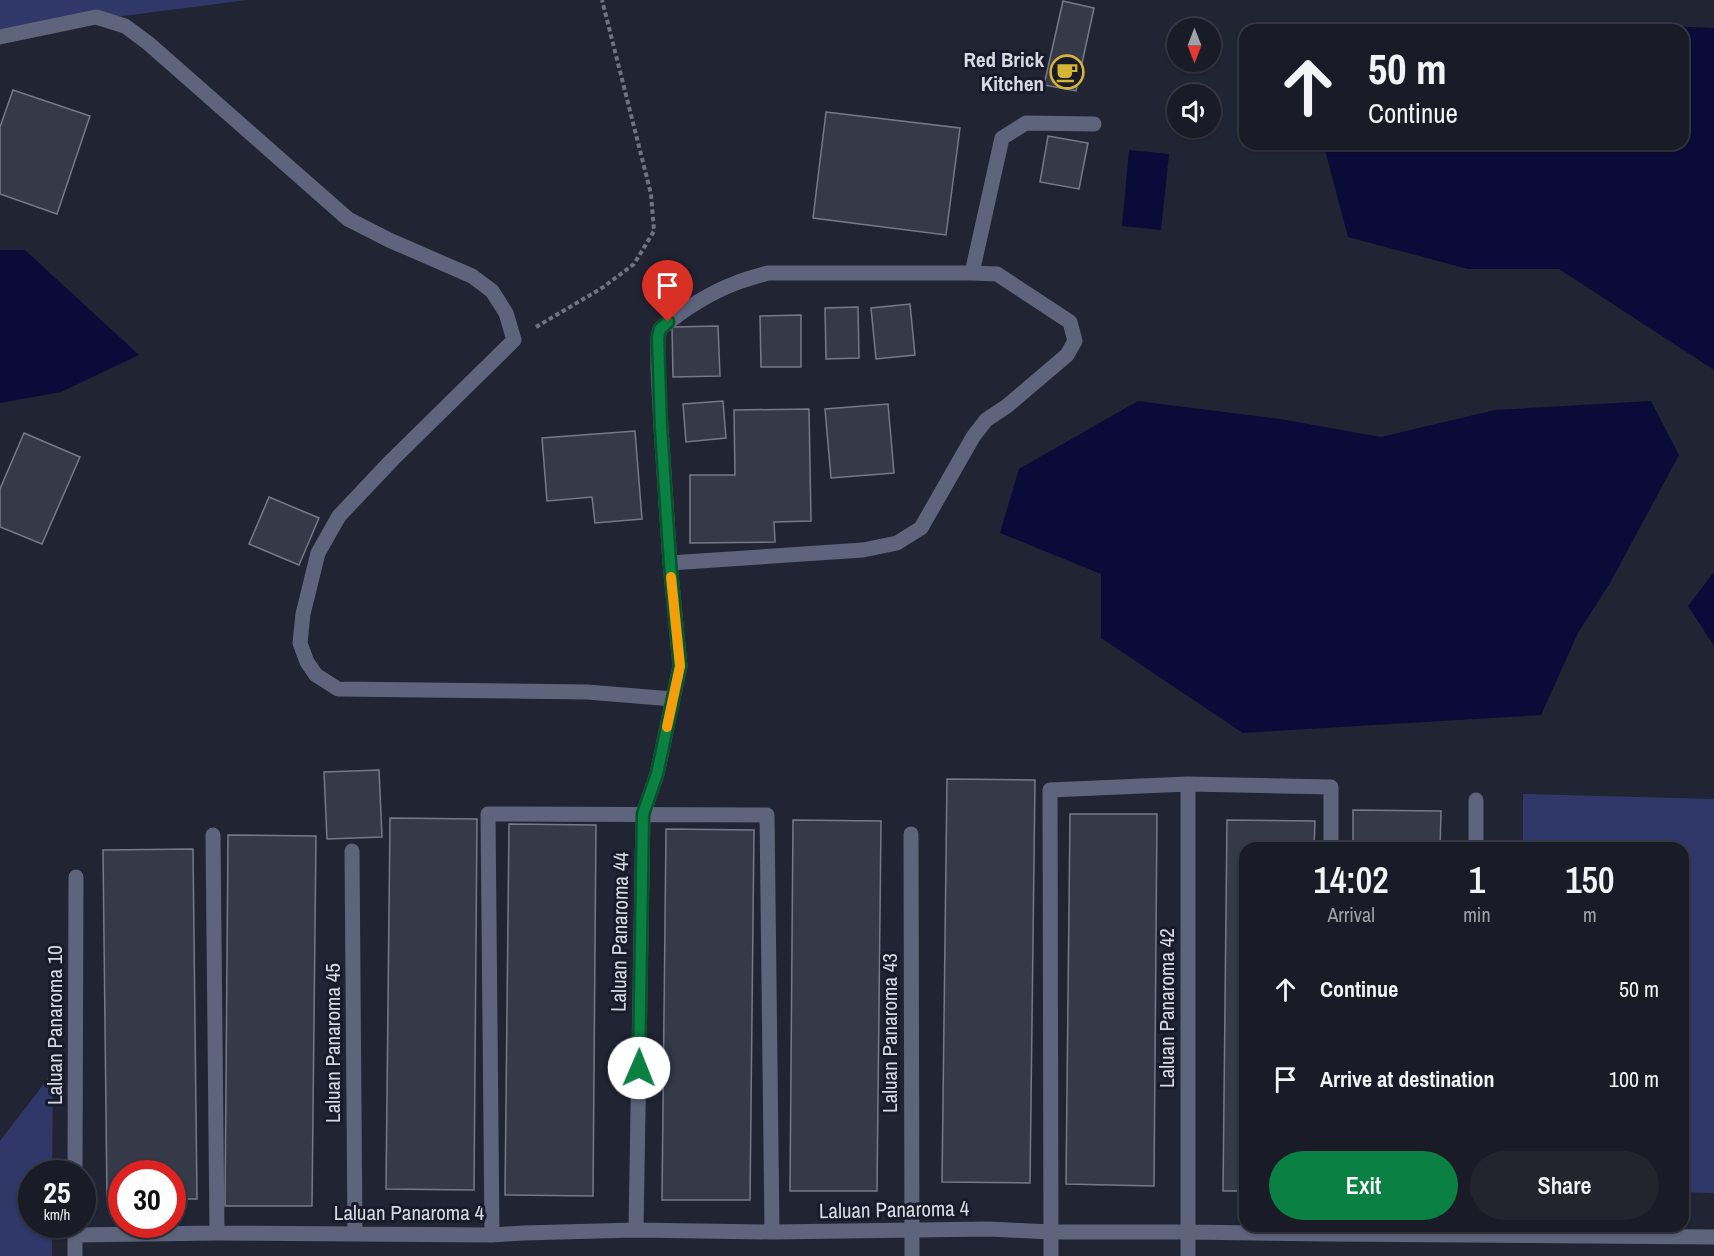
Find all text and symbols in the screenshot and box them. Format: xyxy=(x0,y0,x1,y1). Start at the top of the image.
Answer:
north arrow xyxy=(1167,18,1221,72)
map controls xyxy=(1167,18,1221,138)
text: 50 m xyxy=(1368,41,1447,97)
place label: Red Brick Kitchen xyxy=(964,45,1044,98)
icon: ahead xyxy=(1269,48,1347,126)
cafe icon: Red Brick Kitchen xyxy=(1049,54,1085,90)
button: sound xyxy=(1167,84,1221,138)
text: Continue xyxy=(1368,95,1458,131)
pin xyxy=(642,260,693,322)
icon: arrive xyxy=(651,269,684,302)
street label: Laluan Panaroma 44 xyxy=(604,851,635,1012)
text: 14:02 xyxy=(1314,856,1389,904)
text: 1 xyxy=(1469,856,1485,904)
text: 150 xyxy=(1565,856,1614,904)
text: Arrival xyxy=(1327,901,1375,928)
text: min xyxy=(1463,901,1491,928)
text: m xyxy=(1583,901,1597,928)
street label: Laluan Panaroma 42 xyxy=(1152,928,1181,1088)
street label: Laluan Panaroma 10 xyxy=(40,945,69,1105)
street label: Laluan Panaroma 43 xyxy=(875,953,904,1113)
street label: Laluan Panaroma 45 xyxy=(318,963,347,1123)
icon: ahead xyxy=(1269,973,1302,1006)
text: Continue xyxy=(1320,974,1398,1004)
text: 50 m xyxy=(1619,974,1659,1004)
position arrow xyxy=(607,1036,671,1100)
icon: arrive xyxy=(1269,1063,1302,1096)
text: Arrive at destination xyxy=(1320,1064,1494,1094)
text: 100 m xyxy=(1609,1064,1659,1094)
button: Exit xyxy=(1269,1151,1458,1220)
button: Share xyxy=(1470,1151,1659,1220)
speed limit sign: 30 xyxy=(108,1160,186,1238)
text: 25 xyxy=(43,1172,71,1212)
street label: Laluan Panaroma 4 xyxy=(819,1194,970,1225)
street label: Laluan Panaroma 4 xyxy=(334,1198,485,1227)
text: km/h xyxy=(44,1204,70,1225)

